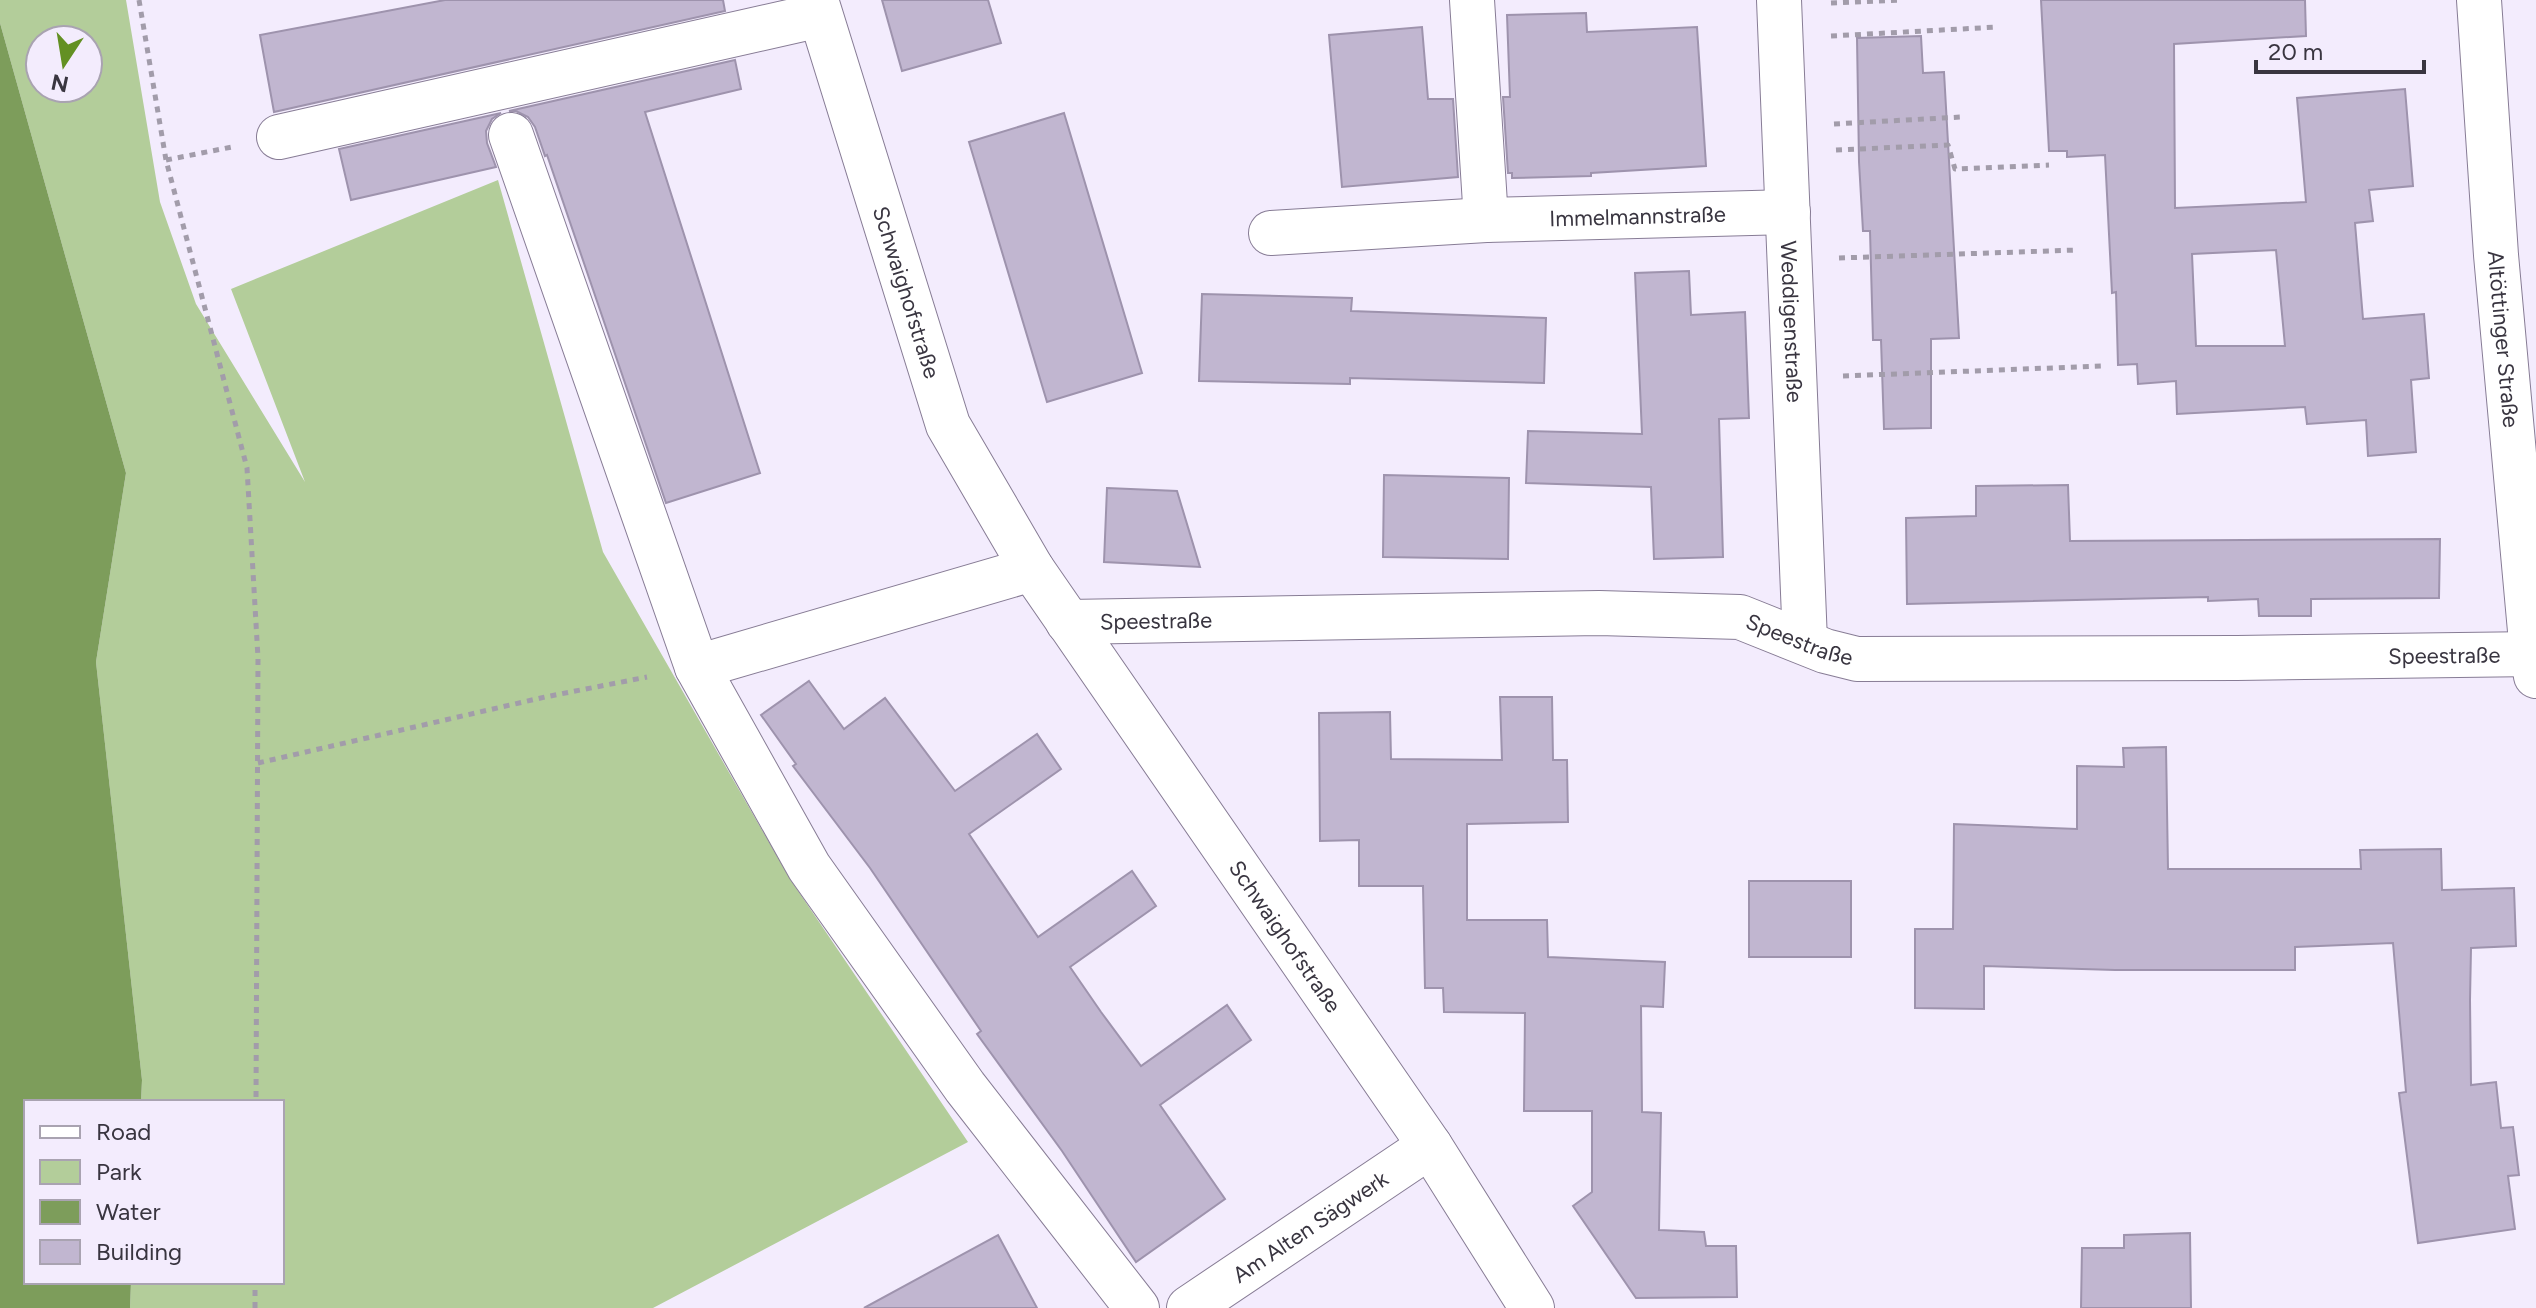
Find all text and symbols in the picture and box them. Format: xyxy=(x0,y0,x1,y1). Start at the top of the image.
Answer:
north arrow xyxy=(24,24,104,104)
scale bar xyxy=(2256,24,2424,74)
text: 20 m xyxy=(2268,37,2323,66)
text: N xyxy=(49,68,71,98)
street label: Immelmannstraße xyxy=(1549,200,1726,232)
street label: Schwaighofstraße xyxy=(867,203,946,382)
street label: Weddigenstraße xyxy=(1775,240,1809,403)
street label: Altöttinger Straße xyxy=(2482,249,2525,429)
street label: Speestraße xyxy=(1100,606,1212,635)
street label: Speestraße xyxy=(1742,607,1856,671)
street label: Speestraße xyxy=(2388,641,2501,669)
street label: Schwaighofstraße xyxy=(1224,855,1347,1018)
legend xyxy=(24,1100,284,1284)
text: Road xyxy=(96,1117,151,1146)
text: Park xyxy=(96,1157,142,1186)
street label: Am Alten Sägwerk xyxy=(1227,1165,1393,1288)
text: Water xyxy=(96,1197,161,1226)
text: Building xyxy=(96,1237,182,1266)

